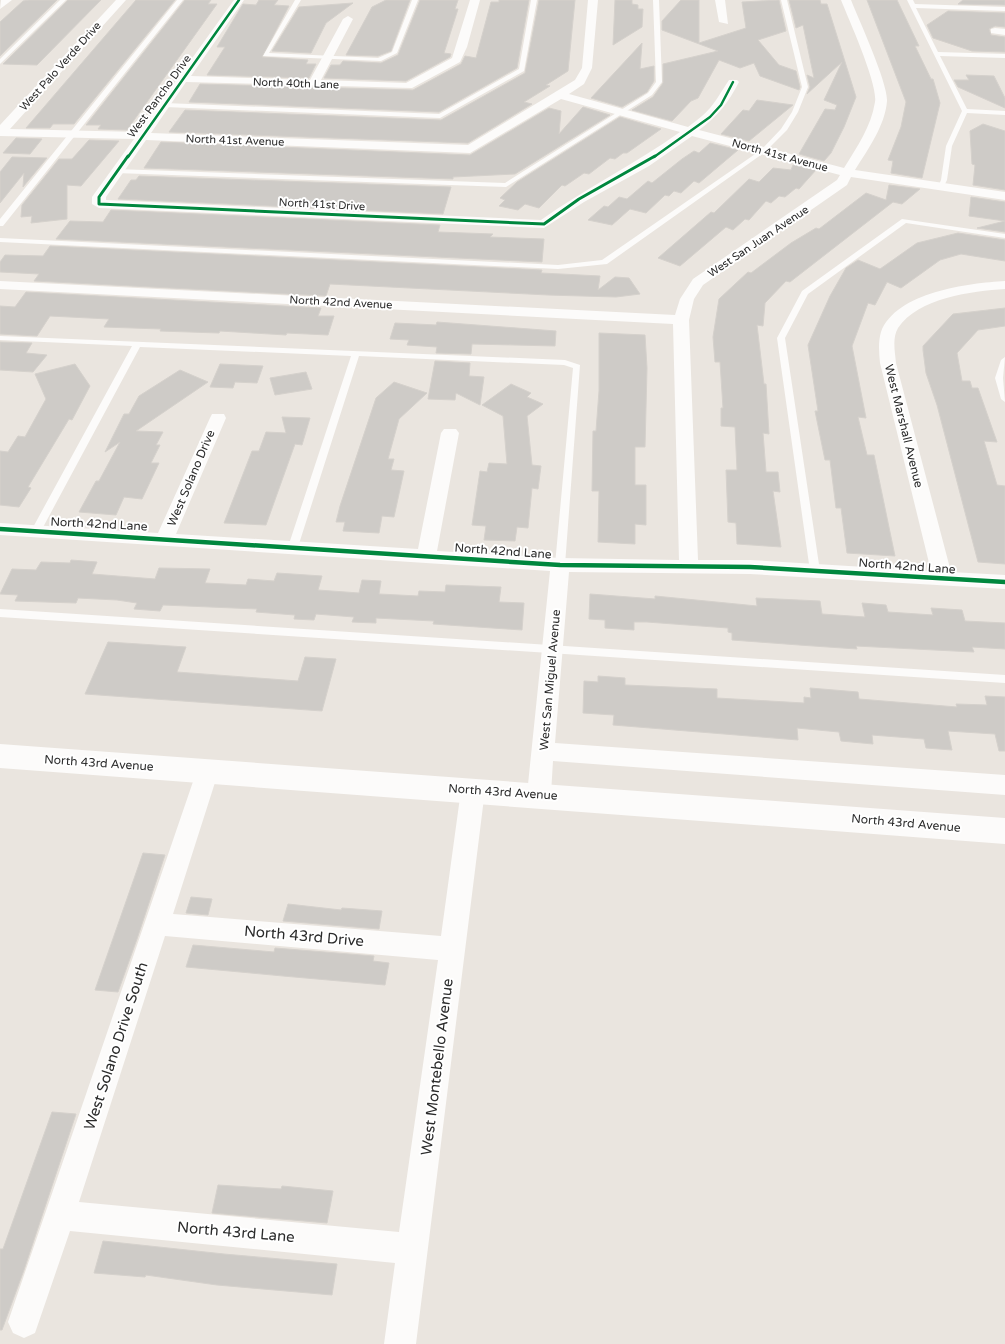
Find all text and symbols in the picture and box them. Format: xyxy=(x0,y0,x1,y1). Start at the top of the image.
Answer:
street label: West Palo Verde Drive xyxy=(17,19,104,113)
street label: West Rancho Drive xyxy=(125,52,194,140)
street label: North 40th Lane xyxy=(253,75,339,92)
street label: North 41st Avenue xyxy=(185,132,285,149)
street label: North 41st Avenue xyxy=(730,136,829,175)
street label: North 41st Drive xyxy=(278,196,366,213)
street label: West San Juan Avenue xyxy=(705,203,811,280)
street label: North 42nd Avenue xyxy=(289,293,393,312)
street label: West Marshall Avenue xyxy=(882,363,926,489)
street label: West Solano Drive xyxy=(164,427,218,528)
street label: North 42nd Lane xyxy=(50,514,148,534)
street label: North 42nd Lane xyxy=(454,541,552,561)
street label: North 42nd Lane xyxy=(858,556,956,576)
street label: West San Miguel Avenue xyxy=(537,609,563,751)
street label: North 43rd Avenue xyxy=(44,752,154,774)
street label: North 43rd Avenue xyxy=(448,781,558,803)
street label: North 43rd Avenue xyxy=(851,811,961,835)
street label: North 43rd Drive xyxy=(243,922,365,950)
street label: West Solano Drive South xyxy=(80,960,152,1132)
street label: West Montebello Avenue xyxy=(417,977,457,1157)
street label: North 43rd Lane xyxy=(176,1218,296,1246)

